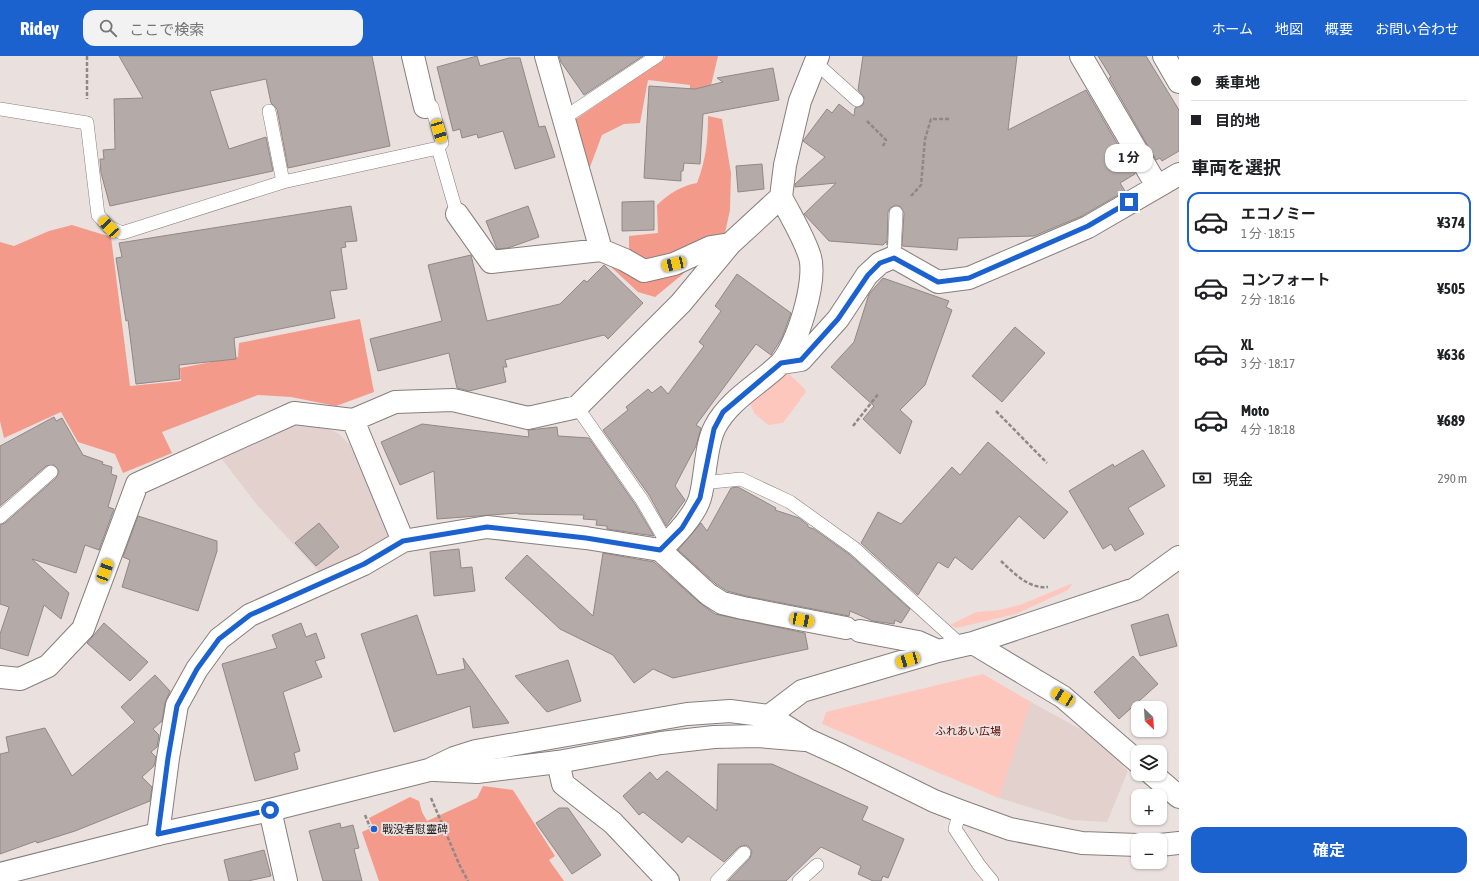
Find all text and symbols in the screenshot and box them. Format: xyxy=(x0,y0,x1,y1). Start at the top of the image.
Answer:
search box xyxy=(83,10,363,46)
text: Ridey xyxy=(20,17,59,39)
icon: search xyxy=(97,17,119,39)
text: ここで検索 xyxy=(129,21,204,38)
text: ホーム xyxy=(1211,21,1253,37)
text: 地図 xyxy=(1275,21,1303,37)
text: 概要 xyxy=(1325,21,1353,37)
text: お問い合わせ xyxy=(1375,21,1459,37)
text: 乗車地 xyxy=(1215,74,1260,91)
text: 目的地 xyxy=(1215,112,1260,129)
car xyxy=(430,118,448,144)
callout: 1 分 xyxy=(1105,144,1153,172)
text: 1 分 xyxy=(1119,150,1139,165)
text: 車両を選択 xyxy=(1191,157,1281,178)
route end xyxy=(1120,193,1138,211)
icon: car xyxy=(1193,204,1229,240)
text: エコノミー xyxy=(1241,205,1316,222)
car xyxy=(96,214,122,240)
text: ¥374 xyxy=(1437,214,1465,231)
text: 1 分 · 18:15 xyxy=(1241,226,1295,241)
car xyxy=(661,255,687,273)
icon: car xyxy=(1193,270,1229,306)
text: コンフォート xyxy=(1241,271,1331,288)
text: ¥505 xyxy=(1437,280,1465,297)
text: 2 分 · 18:16 xyxy=(1241,292,1295,307)
icon: car xyxy=(1193,336,1229,372)
text: XL xyxy=(1241,336,1254,353)
text: ¥636 xyxy=(1437,346,1465,363)
text: 3 分 · 18:17 xyxy=(1241,356,1295,371)
icon: car xyxy=(1193,402,1229,438)
text: Moto xyxy=(1241,402,1269,419)
text: ¥689 xyxy=(1437,412,1465,429)
text: 4 分 · 18:18 xyxy=(1241,422,1295,437)
icon: cash xyxy=(1191,467,1213,489)
text: 現金 xyxy=(1223,471,1253,488)
text: 290 m xyxy=(1438,471,1467,486)
car xyxy=(95,558,115,584)
car xyxy=(789,612,815,628)
car xyxy=(895,651,921,669)
car xyxy=(1050,686,1076,708)
north arrow xyxy=(1131,701,1167,737)
map controls xyxy=(1131,701,1167,869)
park label: ふれあい広場 xyxy=(935,725,1001,737)
button: layers xyxy=(1131,745,1167,781)
button: + xyxy=(1131,789,1167,825)
route start xyxy=(261,801,279,819)
place label: 戰没者慰靈碑 xyxy=(382,823,448,835)
marker: 戰没者慰靈碑 xyxy=(369,824,379,834)
button: 確定 xyxy=(1191,827,1467,873)
button: − xyxy=(1131,833,1167,869)

